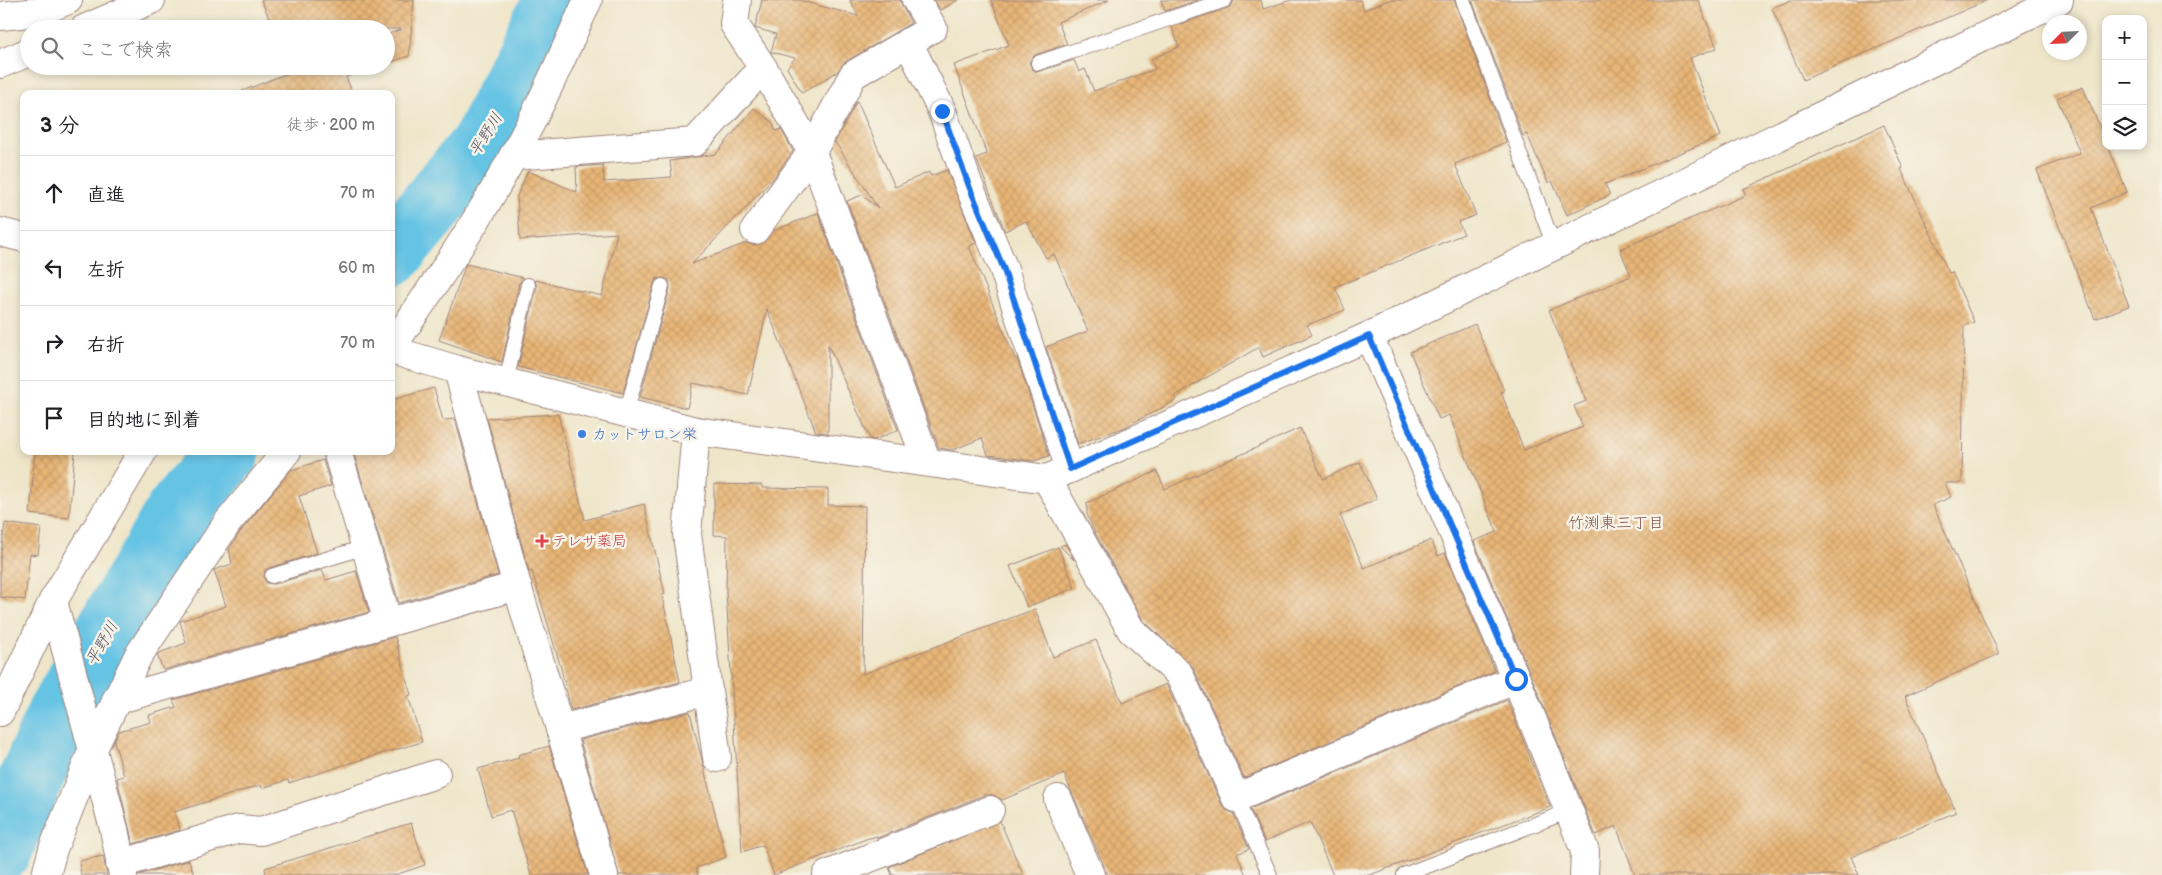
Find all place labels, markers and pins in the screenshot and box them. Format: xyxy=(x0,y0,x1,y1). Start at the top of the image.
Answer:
place label: カットサロン栄 xyxy=(592,425,697,444)
marker: カットサロン栄 xyxy=(576,428,588,440)
place label: テレサ薬局 xyxy=(552,532,627,551)
marker: テレサ薬局 xyxy=(536,535,548,547)

